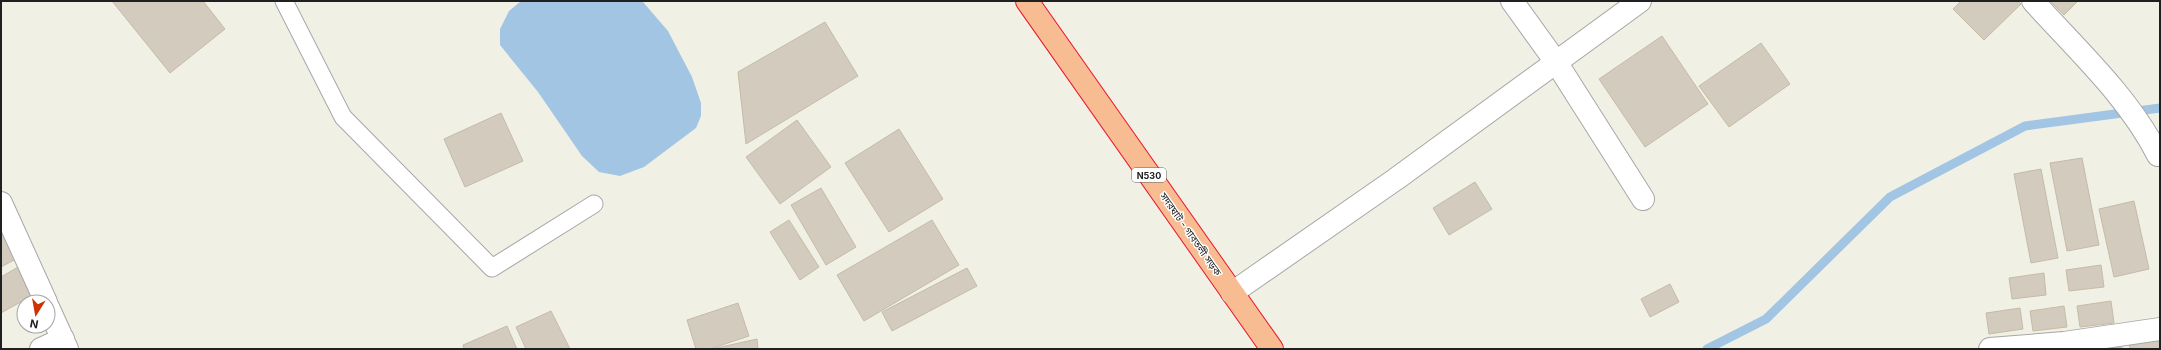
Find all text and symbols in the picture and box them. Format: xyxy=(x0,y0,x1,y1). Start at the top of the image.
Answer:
road number: N530 xyxy=(1132,168,1166,182)
street label: সদরঘাট - গাবতলী সড়ক xyxy=(1157,189,1225,279)
north arrow xyxy=(16,294,56,334)
text: N xyxy=(29,316,40,331)

